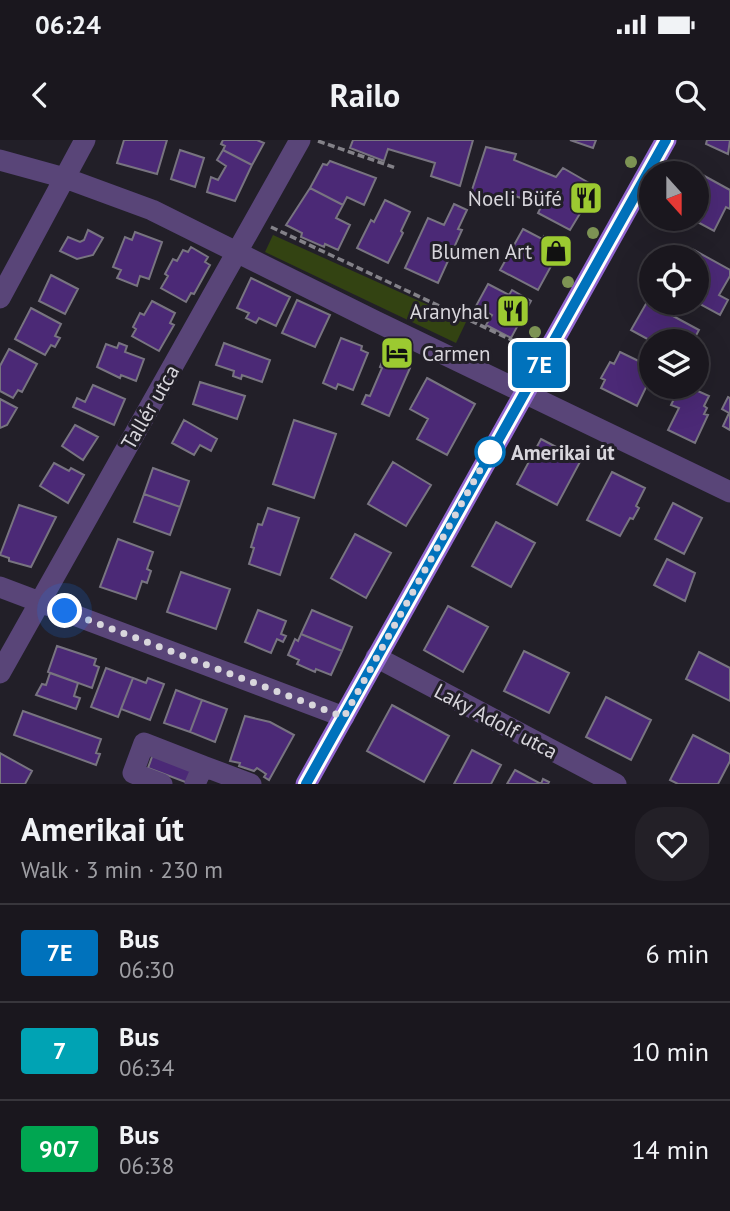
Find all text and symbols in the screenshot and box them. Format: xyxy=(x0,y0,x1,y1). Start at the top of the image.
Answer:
text: 06:24 xyxy=(35,8,101,41)
text: Railo xyxy=(330,74,400,116)
icon: back xyxy=(21,76,59,114)
icon: search xyxy=(671,76,709,114)
north arrow xyxy=(639,161,709,231)
map controls xyxy=(639,161,709,399)
restaurant icon: Noeli Büfé xyxy=(567,179,605,217)
place label: Noeli Büfé xyxy=(468,185,562,212)
shop icon: Blumen Art xyxy=(537,232,575,270)
place label: Blumen Art xyxy=(431,238,532,265)
button: locate xyxy=(639,245,709,315)
restaurant icon: Aranyhal xyxy=(494,292,532,330)
place label: Aranyhal xyxy=(410,298,489,325)
button: layers xyxy=(639,329,709,399)
hotel icon: Carmen xyxy=(378,334,416,372)
place label: Carmen xyxy=(422,340,490,367)
line badge: 7E xyxy=(508,342,570,388)
text: 7E xyxy=(526,349,552,380)
street label: Tallér utca xyxy=(115,360,185,454)
marker: Amerikai út xyxy=(475,437,505,467)
place label: Amerikai út xyxy=(511,439,615,466)
your location xyxy=(47,593,82,628)
street label: Laky Adolf utca xyxy=(430,677,562,765)
text: Amerikai út xyxy=(21,807,184,850)
button: heart xyxy=(635,807,709,881)
text: Walk · 3 min · 230 m xyxy=(21,855,223,884)
text: Bus xyxy=(119,922,159,955)
text: 7E xyxy=(46,937,73,968)
text: 6 min xyxy=(646,937,709,970)
text: 06:30 xyxy=(119,955,174,984)
text: Bus xyxy=(119,1020,159,1053)
text: 7 xyxy=(53,1035,66,1066)
text: 10 min xyxy=(631,1035,709,1068)
text: 06:34 xyxy=(119,1053,174,1082)
text: Bus xyxy=(119,1118,159,1151)
text: 907 xyxy=(39,1133,80,1164)
text: 14 min xyxy=(631,1133,709,1166)
text: 06:38 xyxy=(119,1151,174,1180)

